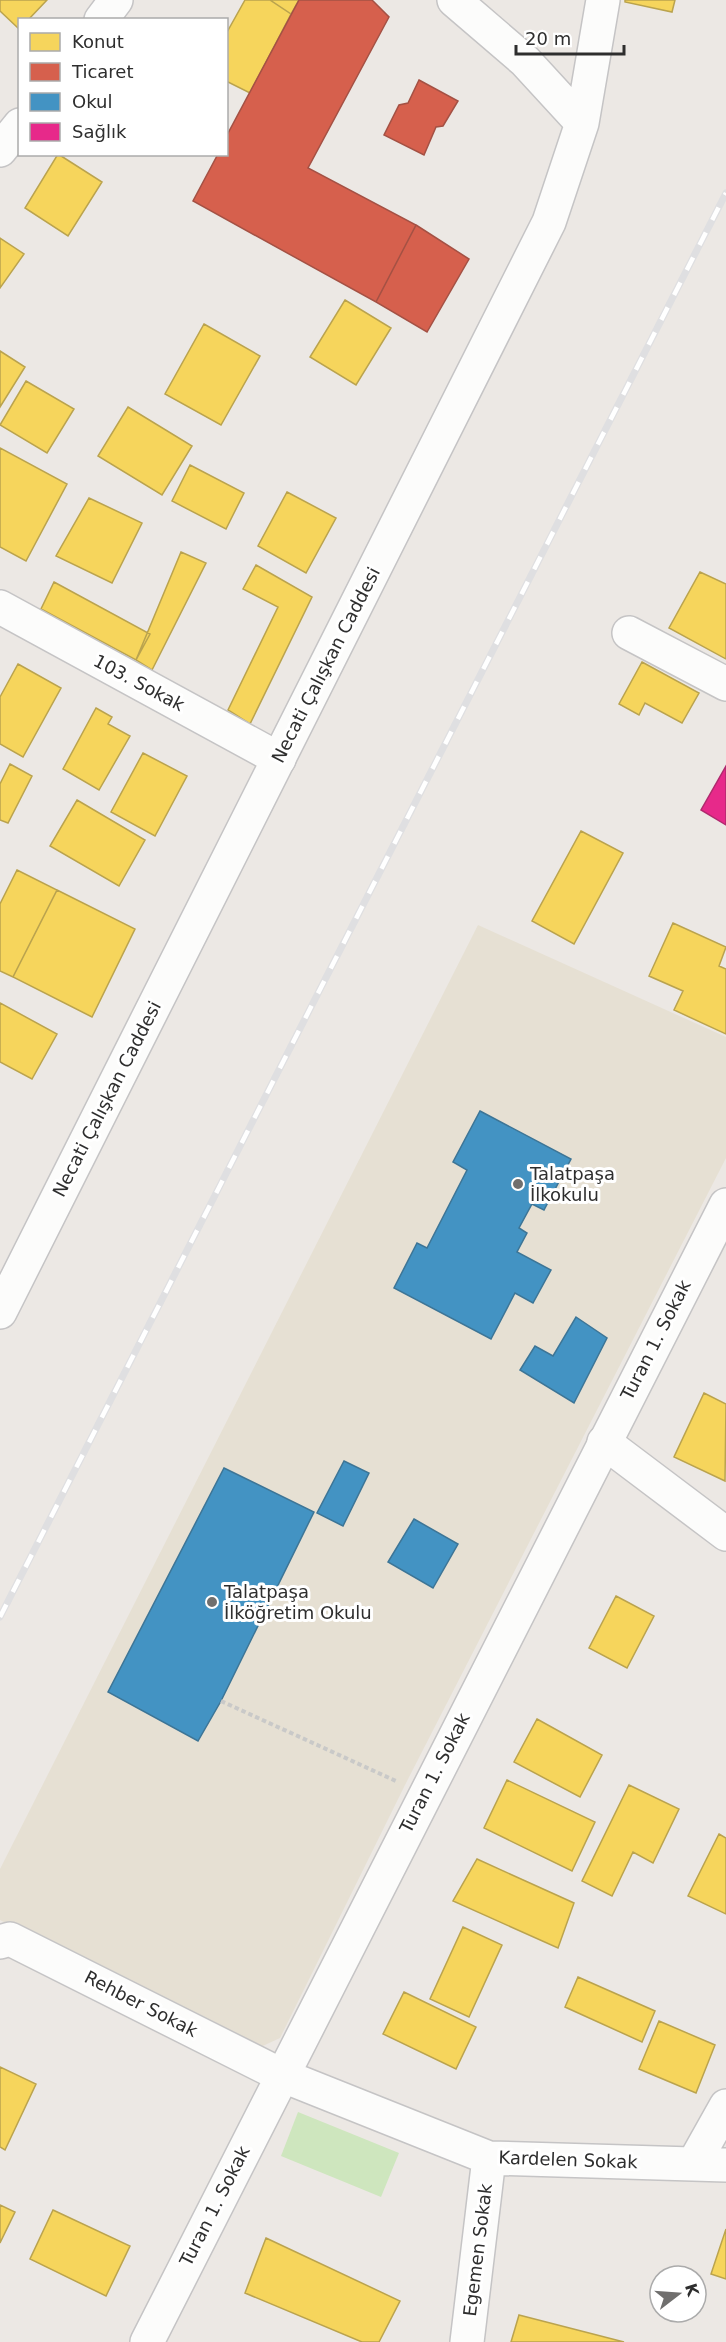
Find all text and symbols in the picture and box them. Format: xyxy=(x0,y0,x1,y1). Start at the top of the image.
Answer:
legend xyxy=(18,18,228,156)
scale bar xyxy=(516,18,624,56)
text: 20 m xyxy=(525,28,571,49)
text: Konut xyxy=(72,31,124,52)
text: Ticaret xyxy=(71,61,134,82)
text: Okul xyxy=(72,91,112,112)
text: Sağlık xyxy=(72,121,127,142)
street label: Necati Çalışkan Caddesi xyxy=(267,564,384,766)
street label: 103. Sokak xyxy=(90,650,189,716)
street label: Necati Çalışkan Caddesi xyxy=(48,998,165,1200)
place label: Talatpaşa İlkokulu xyxy=(529,1163,615,1205)
marker: Talatpaşa İlkokulu xyxy=(511,1177,525,1191)
street label: Turan 1. Sokak xyxy=(616,1276,695,1404)
place label: Talatpaşa İlköğretim Okulu xyxy=(223,1581,372,1623)
marker: Talatpaşa İlköğretim Okulu xyxy=(205,1595,219,1609)
street label: Turan 1. Sokak xyxy=(395,1709,474,1837)
street label: Rehber Sokak xyxy=(81,1966,202,2041)
street label: Turan 1. Sokak xyxy=(175,2142,254,2270)
street label: Kardelen Sokak xyxy=(498,2147,639,2172)
street label: Egemen Sokak xyxy=(459,2182,496,2318)
north arrow xyxy=(648,2264,708,2324)
text: K xyxy=(681,2281,703,2299)

